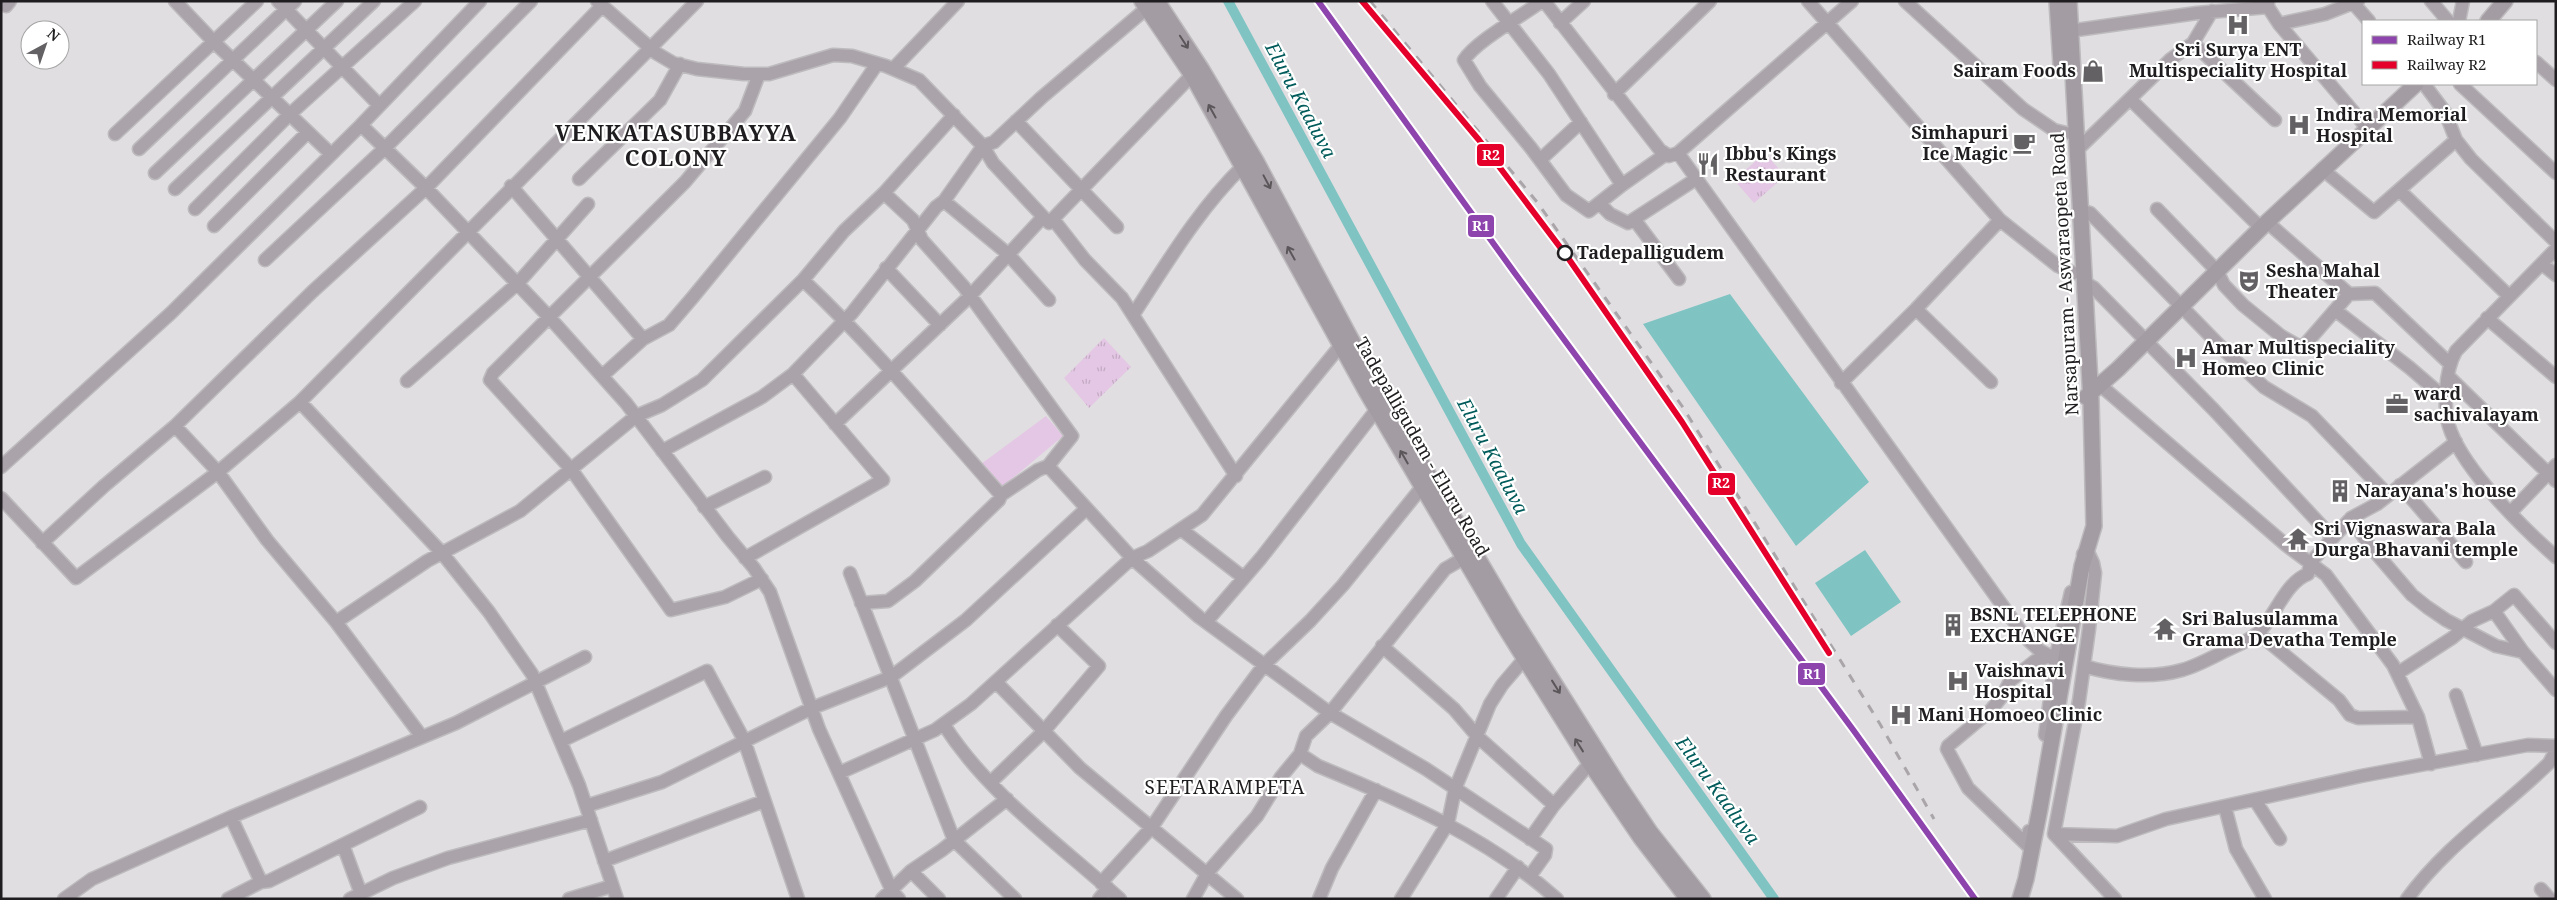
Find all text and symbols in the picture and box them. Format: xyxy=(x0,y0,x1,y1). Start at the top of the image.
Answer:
hospital icon: Sri Surya ENT Multispeciality Hospital xyxy=(2225,12,2251,38)
north arrow xyxy=(20,20,70,70)
legend xyxy=(2362,20,2537,85)
text: N xyxy=(43,24,64,45)
text: Railway R1 xyxy=(2407,29,2486,49)
one-way arrow xyxy=(1179,35,1189,49)
water label: Eluru Kaaluva xyxy=(1259,37,1342,163)
place label: Sri Surya ENT Multispeciality Hospital xyxy=(2129,37,2348,82)
text: Railway R2 xyxy=(2407,54,2486,74)
place label: Sairam Foods xyxy=(1953,58,2076,82)
shop icon: Sairam Foods xyxy=(2080,58,2106,84)
place label: Indira Memorial Hospital xyxy=(2316,102,2468,147)
one-way arrow xyxy=(1207,104,1217,119)
hospital icon: Indira Memorial Hospital xyxy=(2286,112,2312,138)
district label: VENKATASUBBAYYA COLONY xyxy=(555,117,797,172)
place label: Simhapuri Ice Magic xyxy=(1911,120,2009,165)
cafe icon: Simhapuri Ice Magic xyxy=(2011,130,2037,156)
street label: Narsapuram - Aswaraopeta Road xyxy=(2045,132,2083,416)
place label: Ibbu's Kings Restaurant xyxy=(1725,141,1837,186)
line badge: R2 xyxy=(1476,143,1505,167)
text: R2 xyxy=(1482,145,1500,164)
restaurant icon: Ibbu's Kings Restaurant xyxy=(1695,151,1721,177)
one-way arrow xyxy=(1263,174,1272,189)
line badge: R1 xyxy=(1467,214,1495,238)
text: R1 xyxy=(1472,216,1490,235)
place label: Tadepalligudem xyxy=(1577,240,1724,264)
marker: Tadepalligudem xyxy=(1557,245,1573,261)
one-way arrow xyxy=(1286,246,1296,261)
place label: Sesha Mahal Theater xyxy=(2266,258,2381,303)
theatre icon: Sesha Mahal Theater xyxy=(2236,268,2262,294)
street label: Tadepalligudem - Eluru Road xyxy=(1350,333,1496,560)
place label: Amar Multispeciality Homeo Clinic xyxy=(2202,335,2395,380)
hospital icon: Amar Multispeciality Homeo Clinic xyxy=(2173,345,2199,371)
place label: ward sachivalayam xyxy=(2413,381,2539,426)
office icon: ward sachivalayam xyxy=(2384,391,2410,417)
water label: Eluru Kaaluva xyxy=(1451,393,1534,519)
one-way arrow xyxy=(1399,449,1409,464)
line badge: R2 xyxy=(1707,472,1736,496)
text: R2 xyxy=(1712,473,1730,492)
building icon: Narayana's house xyxy=(2327,478,2353,504)
place label: Narayana's house xyxy=(2356,478,2516,502)
place label: Sri Vignaswara Bala Durga Bhavani temple xyxy=(2314,516,2518,561)
temple icon: Sri Vignaswara Bala Durga Bhavani temple xyxy=(2285,526,2311,552)
place label: BSNL TELEPHONE EXCHANGE xyxy=(1970,602,2137,647)
place label: Sri Balusulamma Grama Devatha Temple xyxy=(2182,606,2397,651)
building icon: BSNL TELEPHONE EXCHANGE xyxy=(1940,612,1966,638)
temple icon: Sri Balusulamma Grama Devatha Temple xyxy=(2152,616,2178,642)
place label: Vaishnavi Hospital xyxy=(1975,658,2065,703)
line badge: R1 xyxy=(1797,662,1826,686)
text: R1 xyxy=(1803,664,1821,683)
hospital icon: Vaishnavi Hospital xyxy=(1945,668,1971,694)
one-way arrow xyxy=(1551,680,1561,694)
hospital icon: Mani Homoeo Clinic xyxy=(1888,702,1914,728)
place label: Mani Homoeo Clinic xyxy=(1918,702,2102,726)
water label: Eluru Kaaluva xyxy=(1669,730,1766,849)
one-way arrow xyxy=(1573,739,1583,753)
district label: SEETARAMPETA xyxy=(1145,774,1305,800)

